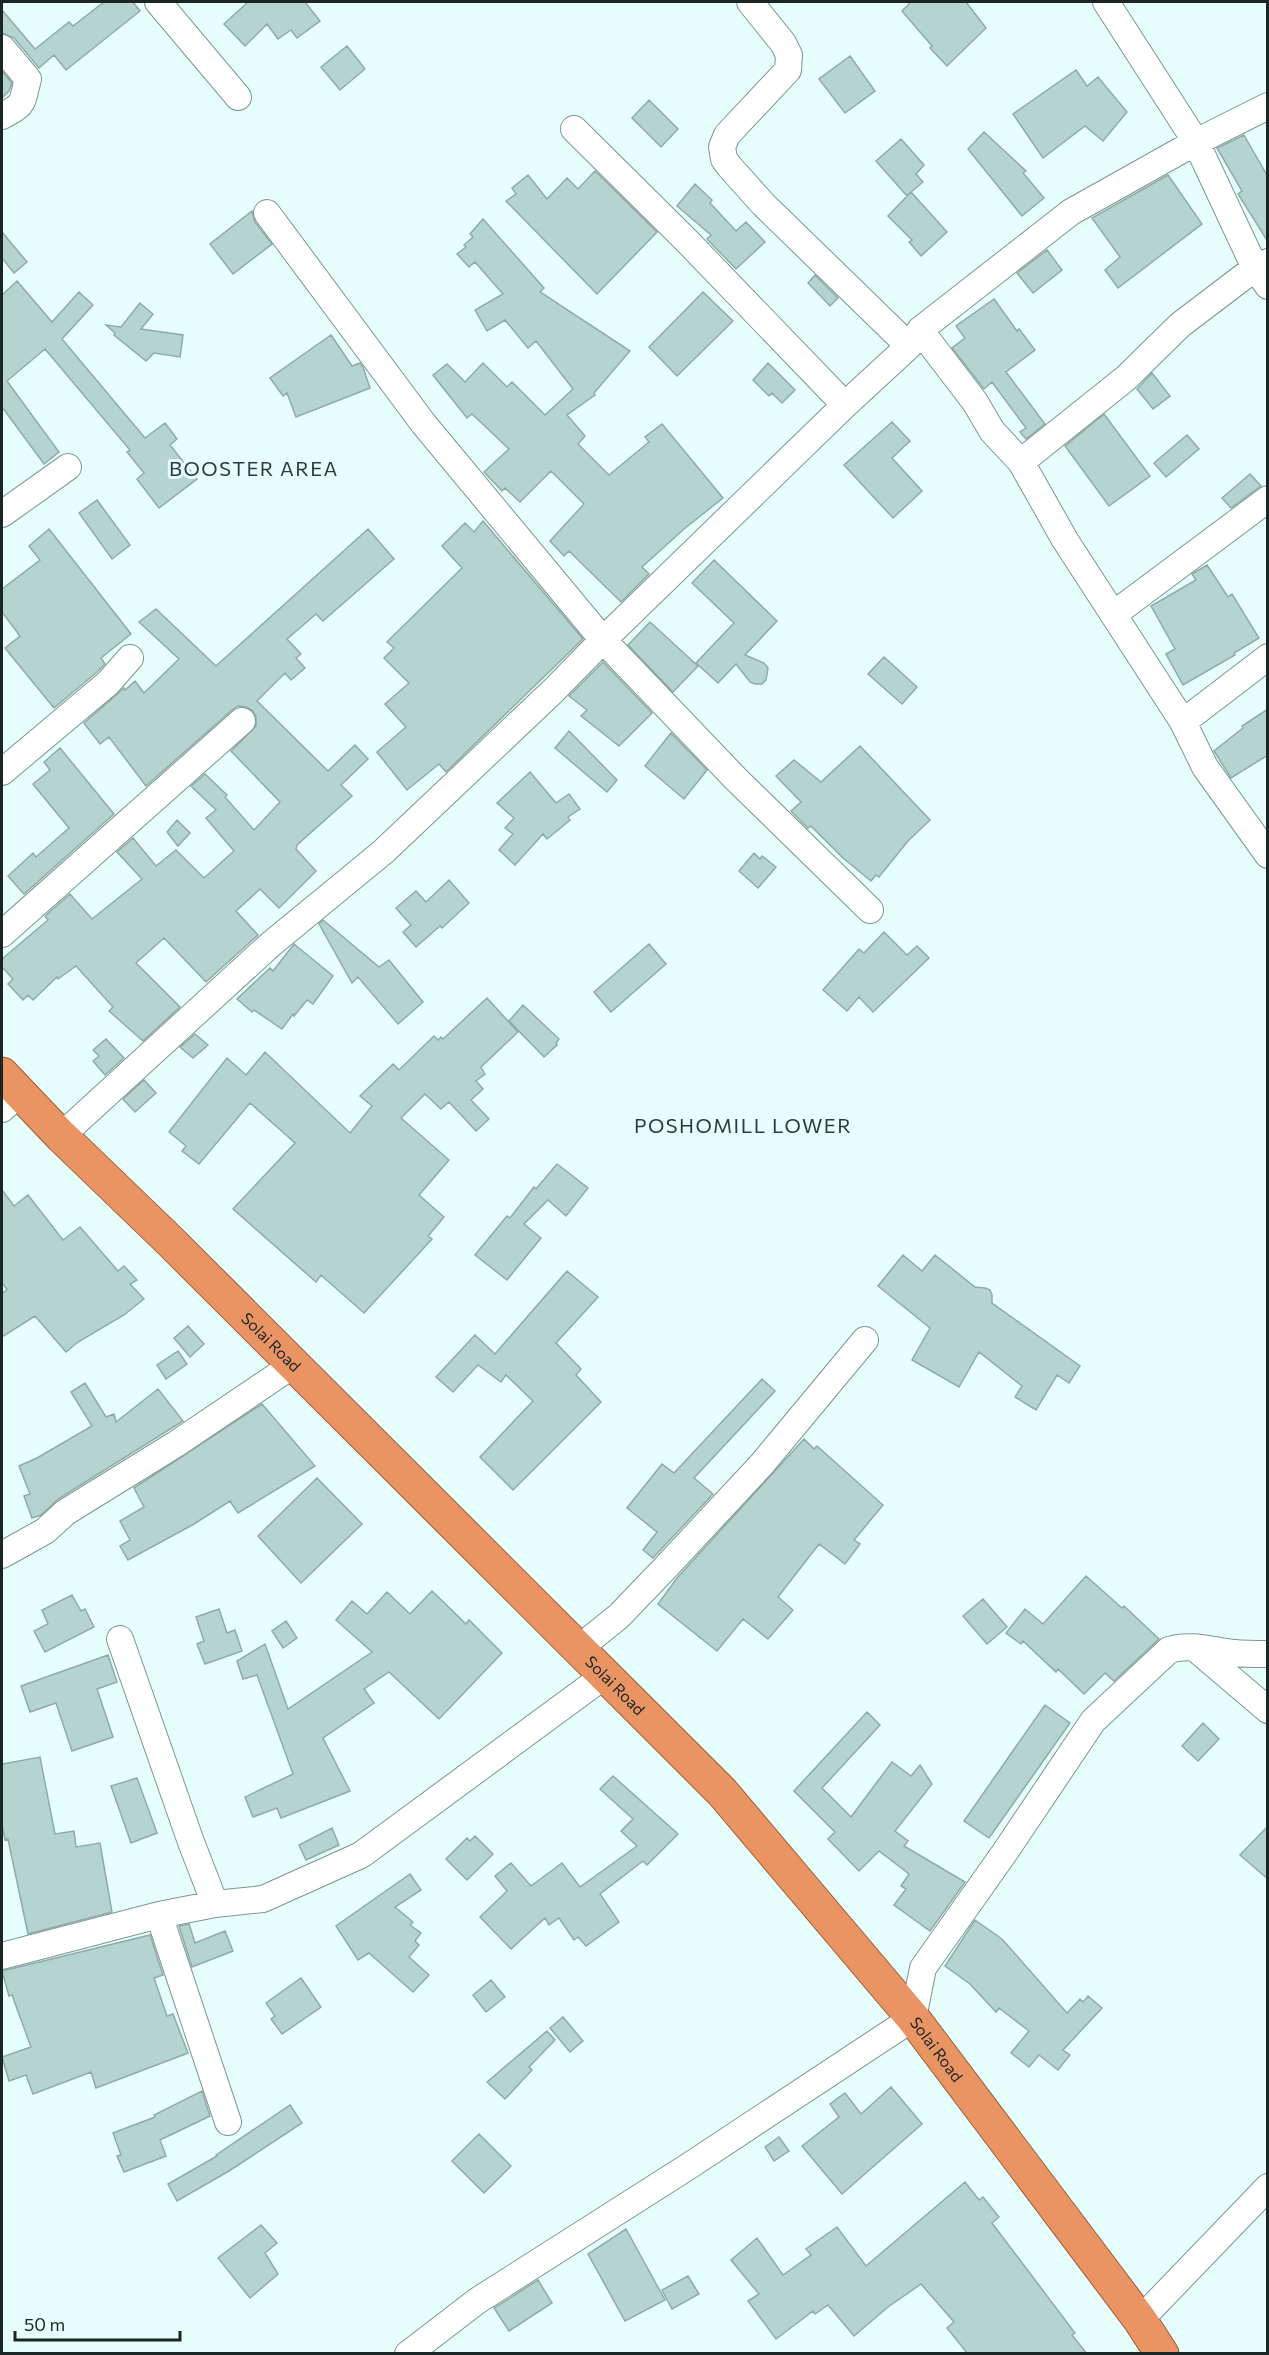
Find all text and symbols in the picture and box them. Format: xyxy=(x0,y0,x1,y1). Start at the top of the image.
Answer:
district label: BOOSTER AREA xyxy=(169,456,339,480)
district label: POSHOMILL LOWER xyxy=(634,1113,852,1137)
street label: Solai Road xyxy=(238,1308,305,1375)
street label: Solai Road xyxy=(582,1651,649,1719)
street label: Solai Road xyxy=(907,2013,967,2085)
scale bar xyxy=(15,2304,180,2342)
text: 50 m xyxy=(24,2313,65,2335)

